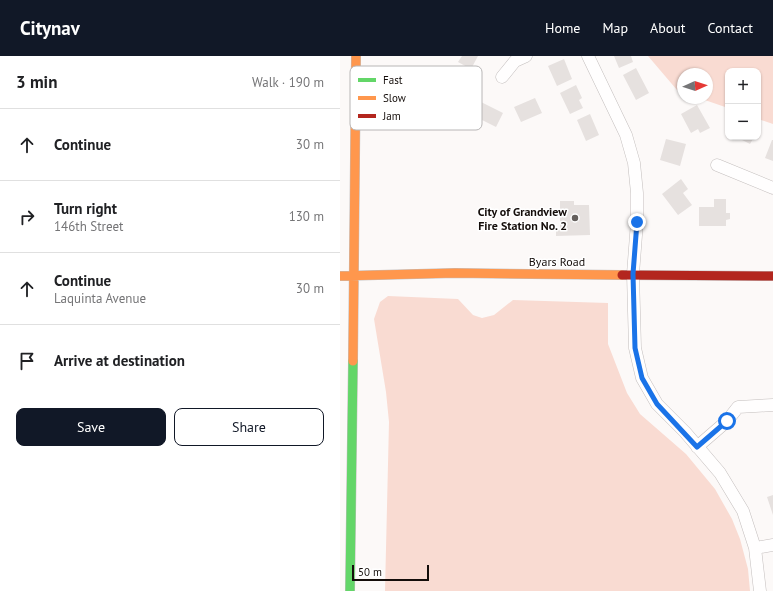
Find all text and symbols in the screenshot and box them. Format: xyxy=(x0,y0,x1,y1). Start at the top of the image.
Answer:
text: Citynav xyxy=(20,16,80,40)
text: Home xyxy=(545,19,580,37)
text: Map xyxy=(602,19,628,37)
text: About xyxy=(650,19,686,37)
text: Contact xyxy=(708,19,753,37)
legend xyxy=(350,66,482,130)
north arrow xyxy=(677,68,713,104)
map controls xyxy=(725,68,761,140)
button: + xyxy=(725,68,761,104)
text: 3 min xyxy=(16,71,57,93)
text: Fast xyxy=(383,73,403,87)
text: Walk · 190 m xyxy=(252,74,324,91)
text: Slow xyxy=(383,91,406,105)
button: − xyxy=(725,104,761,140)
text: Jam xyxy=(382,109,401,123)
icon: ahead xyxy=(16,134,38,156)
text: Continue xyxy=(54,135,111,154)
text: 30 m xyxy=(296,136,324,153)
text: Turn right xyxy=(54,199,117,218)
place label: City of Grandview Fire Station No. 2 xyxy=(478,204,567,233)
icon: right xyxy=(16,206,38,228)
text: 130 m xyxy=(289,208,324,225)
marker: City of Grandview Fire Station No. 2 xyxy=(570,213,580,223)
route end xyxy=(628,213,646,231)
text: 146th Street xyxy=(54,218,123,235)
street label: Byars Road xyxy=(529,254,585,269)
text: Continue xyxy=(54,271,111,290)
icon: ahead xyxy=(16,278,38,300)
text: 30 m xyxy=(296,280,324,297)
text: Laquinta Avenue xyxy=(54,290,146,307)
icon: arrive xyxy=(16,350,38,372)
text: Arrive at destination xyxy=(54,351,185,370)
button: Save xyxy=(16,408,166,446)
button: Share xyxy=(174,408,324,446)
route start xyxy=(718,412,736,430)
scale bar xyxy=(352,563,429,582)
text: 50 m xyxy=(358,565,382,579)

